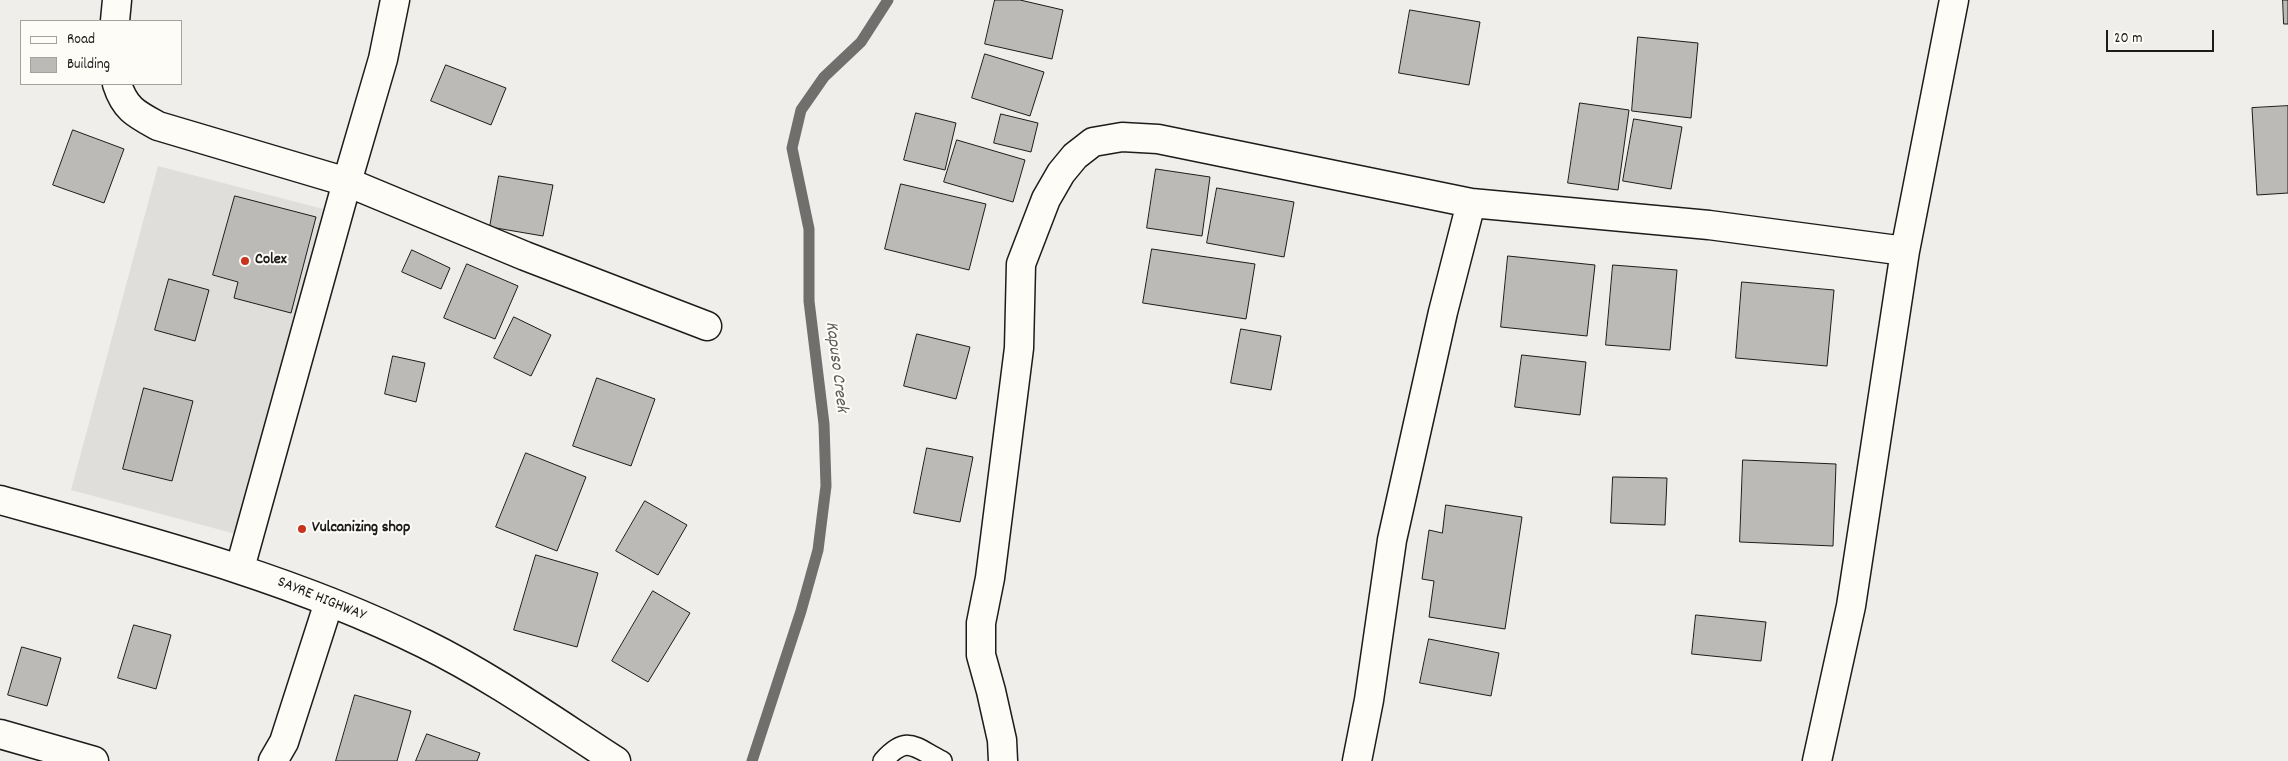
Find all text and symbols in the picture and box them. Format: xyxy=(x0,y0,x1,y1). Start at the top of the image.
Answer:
legend xyxy=(20,20,182,85)
scale bar xyxy=(2108,20,2216,52)
text: 20 m xyxy=(2114,28,2142,50)
text: Road xyxy=(67,29,95,51)
text: Building xyxy=(67,54,110,76)
place label: Colex xyxy=(255,251,287,271)
marker: Colex xyxy=(239,255,251,267)
water label: Kapuso Creek xyxy=(819,320,851,414)
place label: Vulcanizing shop xyxy=(312,519,410,539)
marker: Vulcanizing shop xyxy=(296,523,308,535)
street label: SAYRE HIGHWAY xyxy=(274,574,368,626)

